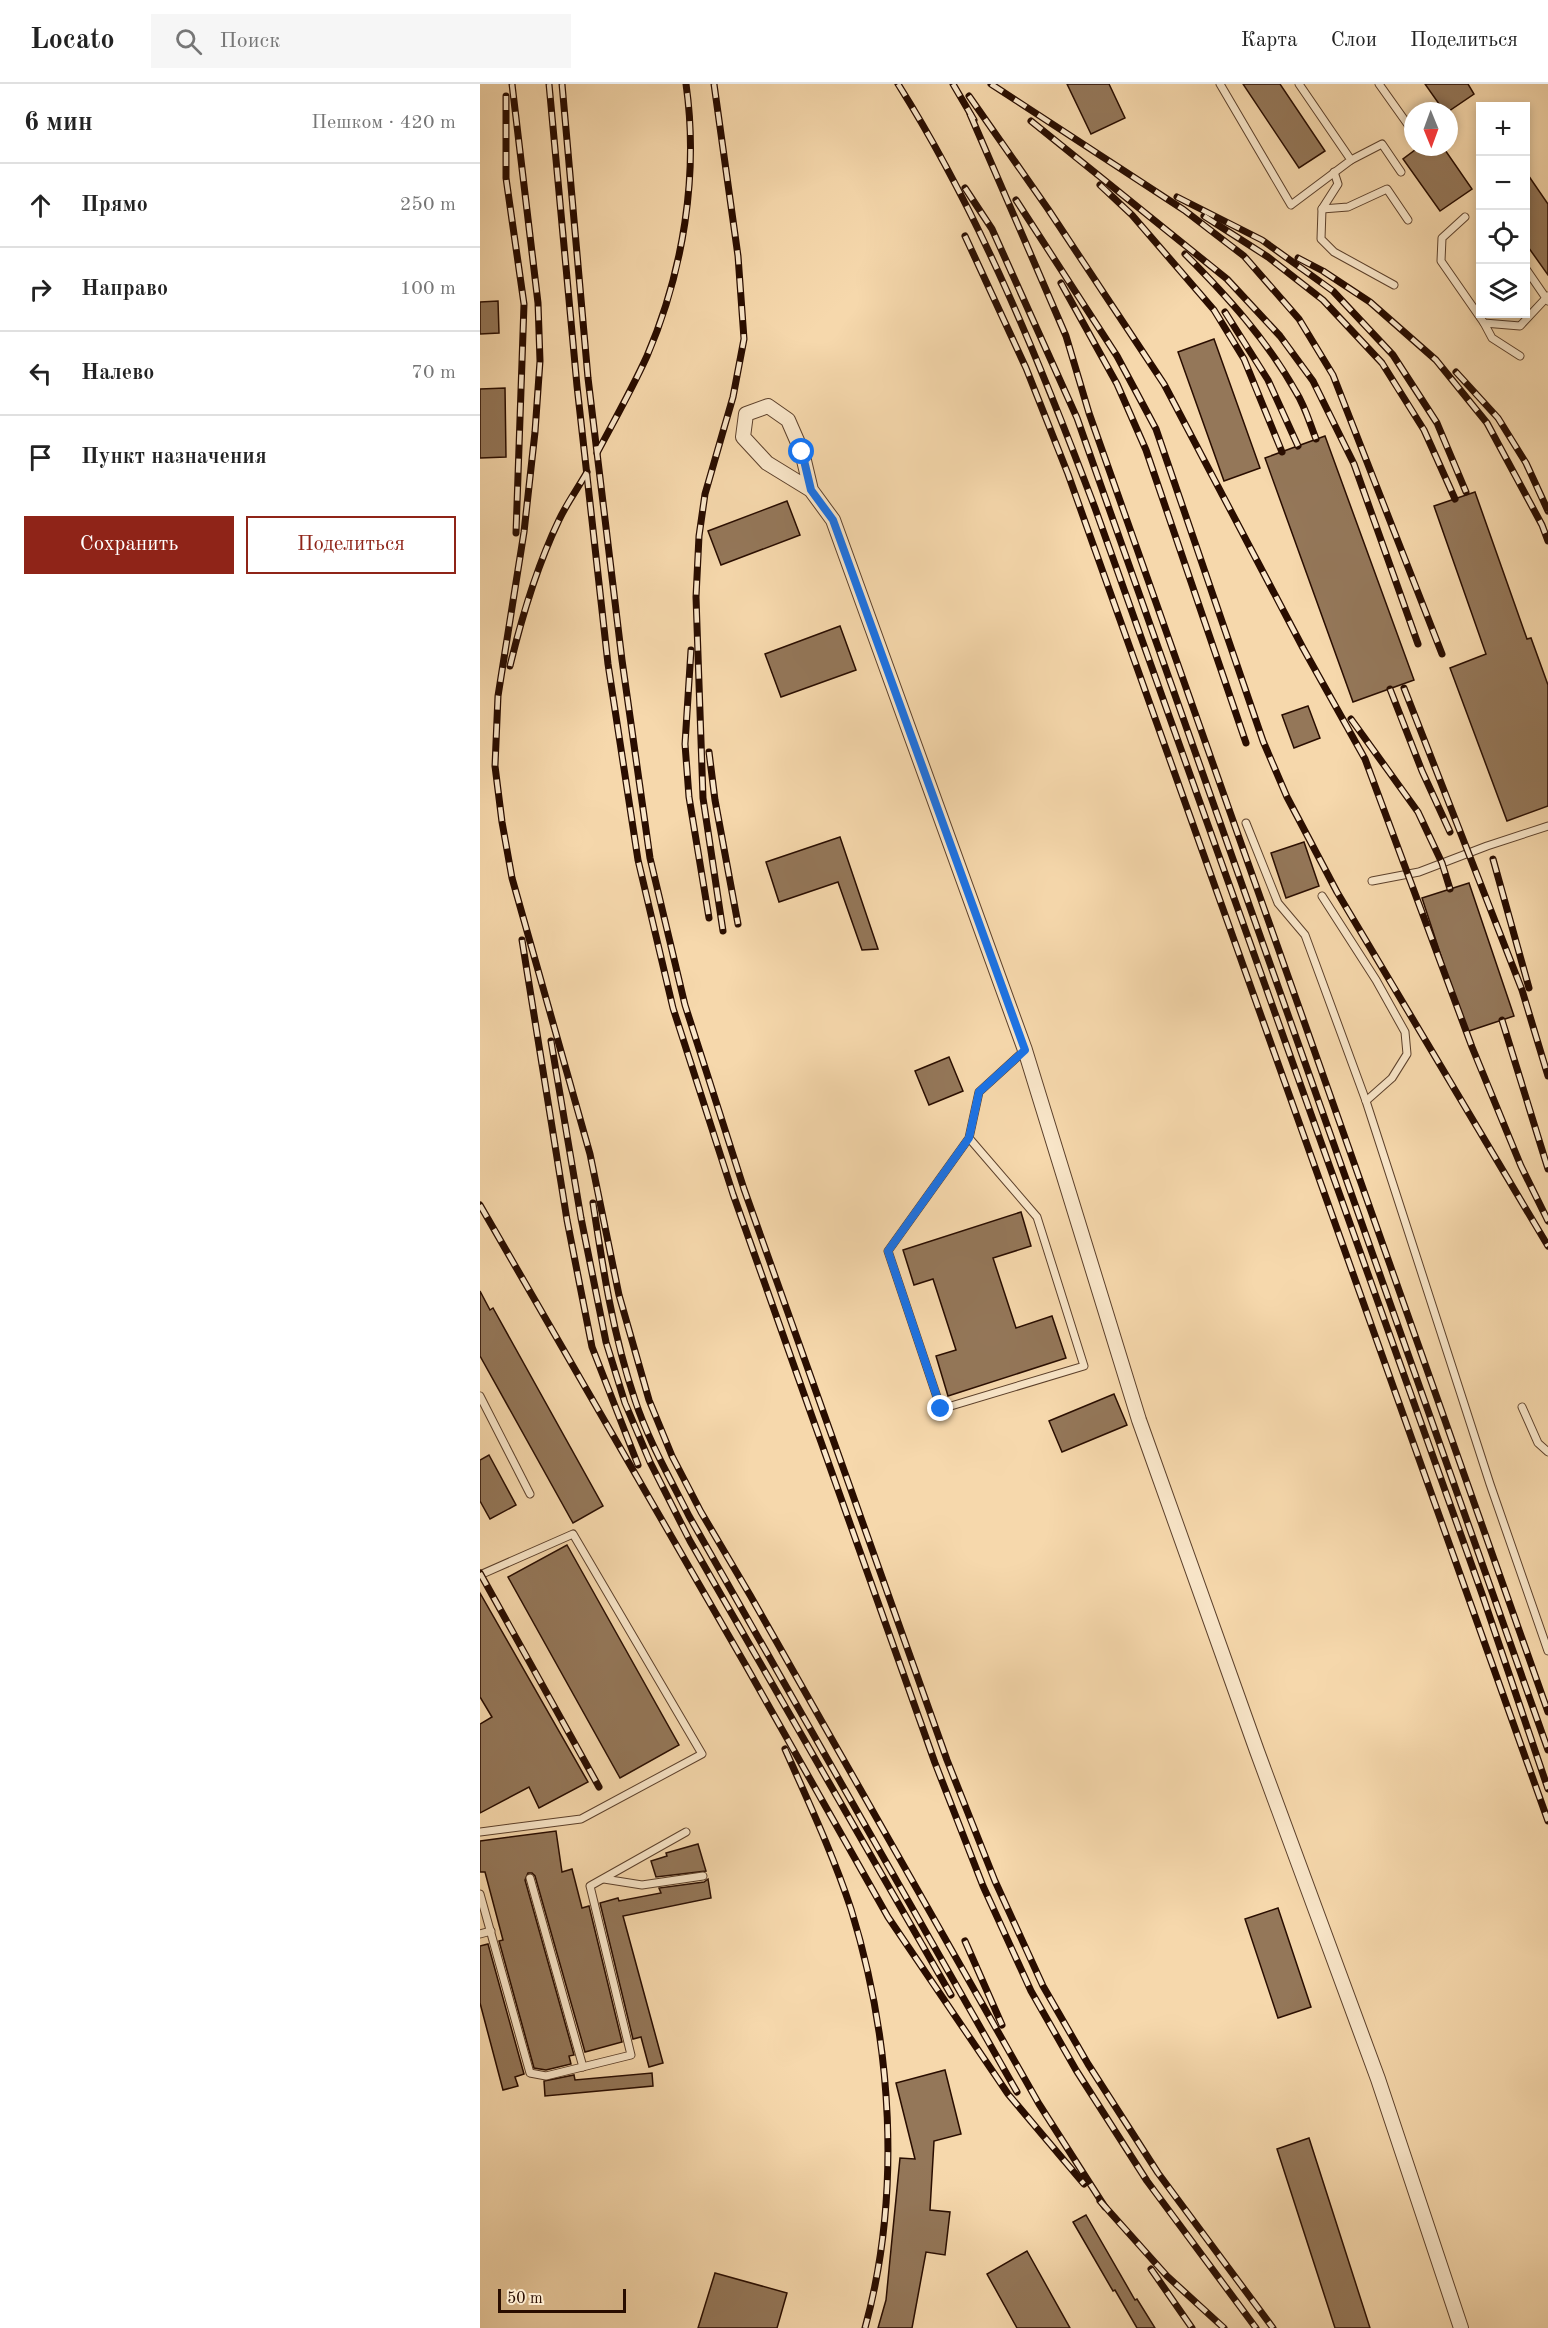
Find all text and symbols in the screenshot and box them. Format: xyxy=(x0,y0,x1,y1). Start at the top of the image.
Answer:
search box xyxy=(151,14,571,68)
icon: search xyxy=(172,25,205,58)
text: Locato xyxy=(30,27,115,55)
text: Поиск xyxy=(220,30,280,52)
text: Карта xyxy=(1241,30,1298,51)
text: Слои xyxy=(1331,30,1377,51)
text: Поделиться xyxy=(1410,30,1518,51)
north arrow xyxy=(1404,102,1458,156)
map controls xyxy=(1476,102,1530,318)
button: + xyxy=(1476,102,1530,156)
text: 6 мин xyxy=(24,110,93,136)
text: Пешком · 420 m xyxy=(311,113,456,133)
button: − xyxy=(1476,156,1530,210)
icon: ahead xyxy=(24,189,57,222)
text: Прямо xyxy=(81,194,148,216)
text: 250 m xyxy=(400,195,456,215)
button: locate xyxy=(1476,210,1530,264)
button: layers xyxy=(1476,264,1530,318)
icon: right xyxy=(24,273,57,306)
text: Направо xyxy=(81,278,168,300)
text: 100 m xyxy=(400,279,456,299)
icon: left xyxy=(24,357,57,390)
text: Налево xyxy=(81,362,154,384)
text: 70 m xyxy=(411,363,456,383)
route start xyxy=(788,438,814,464)
icon: arrive xyxy=(24,441,57,474)
text: Пункт назначения xyxy=(81,446,267,468)
button: Сохранить xyxy=(24,516,234,574)
button: Поделиться xyxy=(246,516,456,574)
route end xyxy=(927,1395,953,1421)
scale bar xyxy=(498,2286,626,2314)
text: 50 m xyxy=(507,2291,543,2307)

